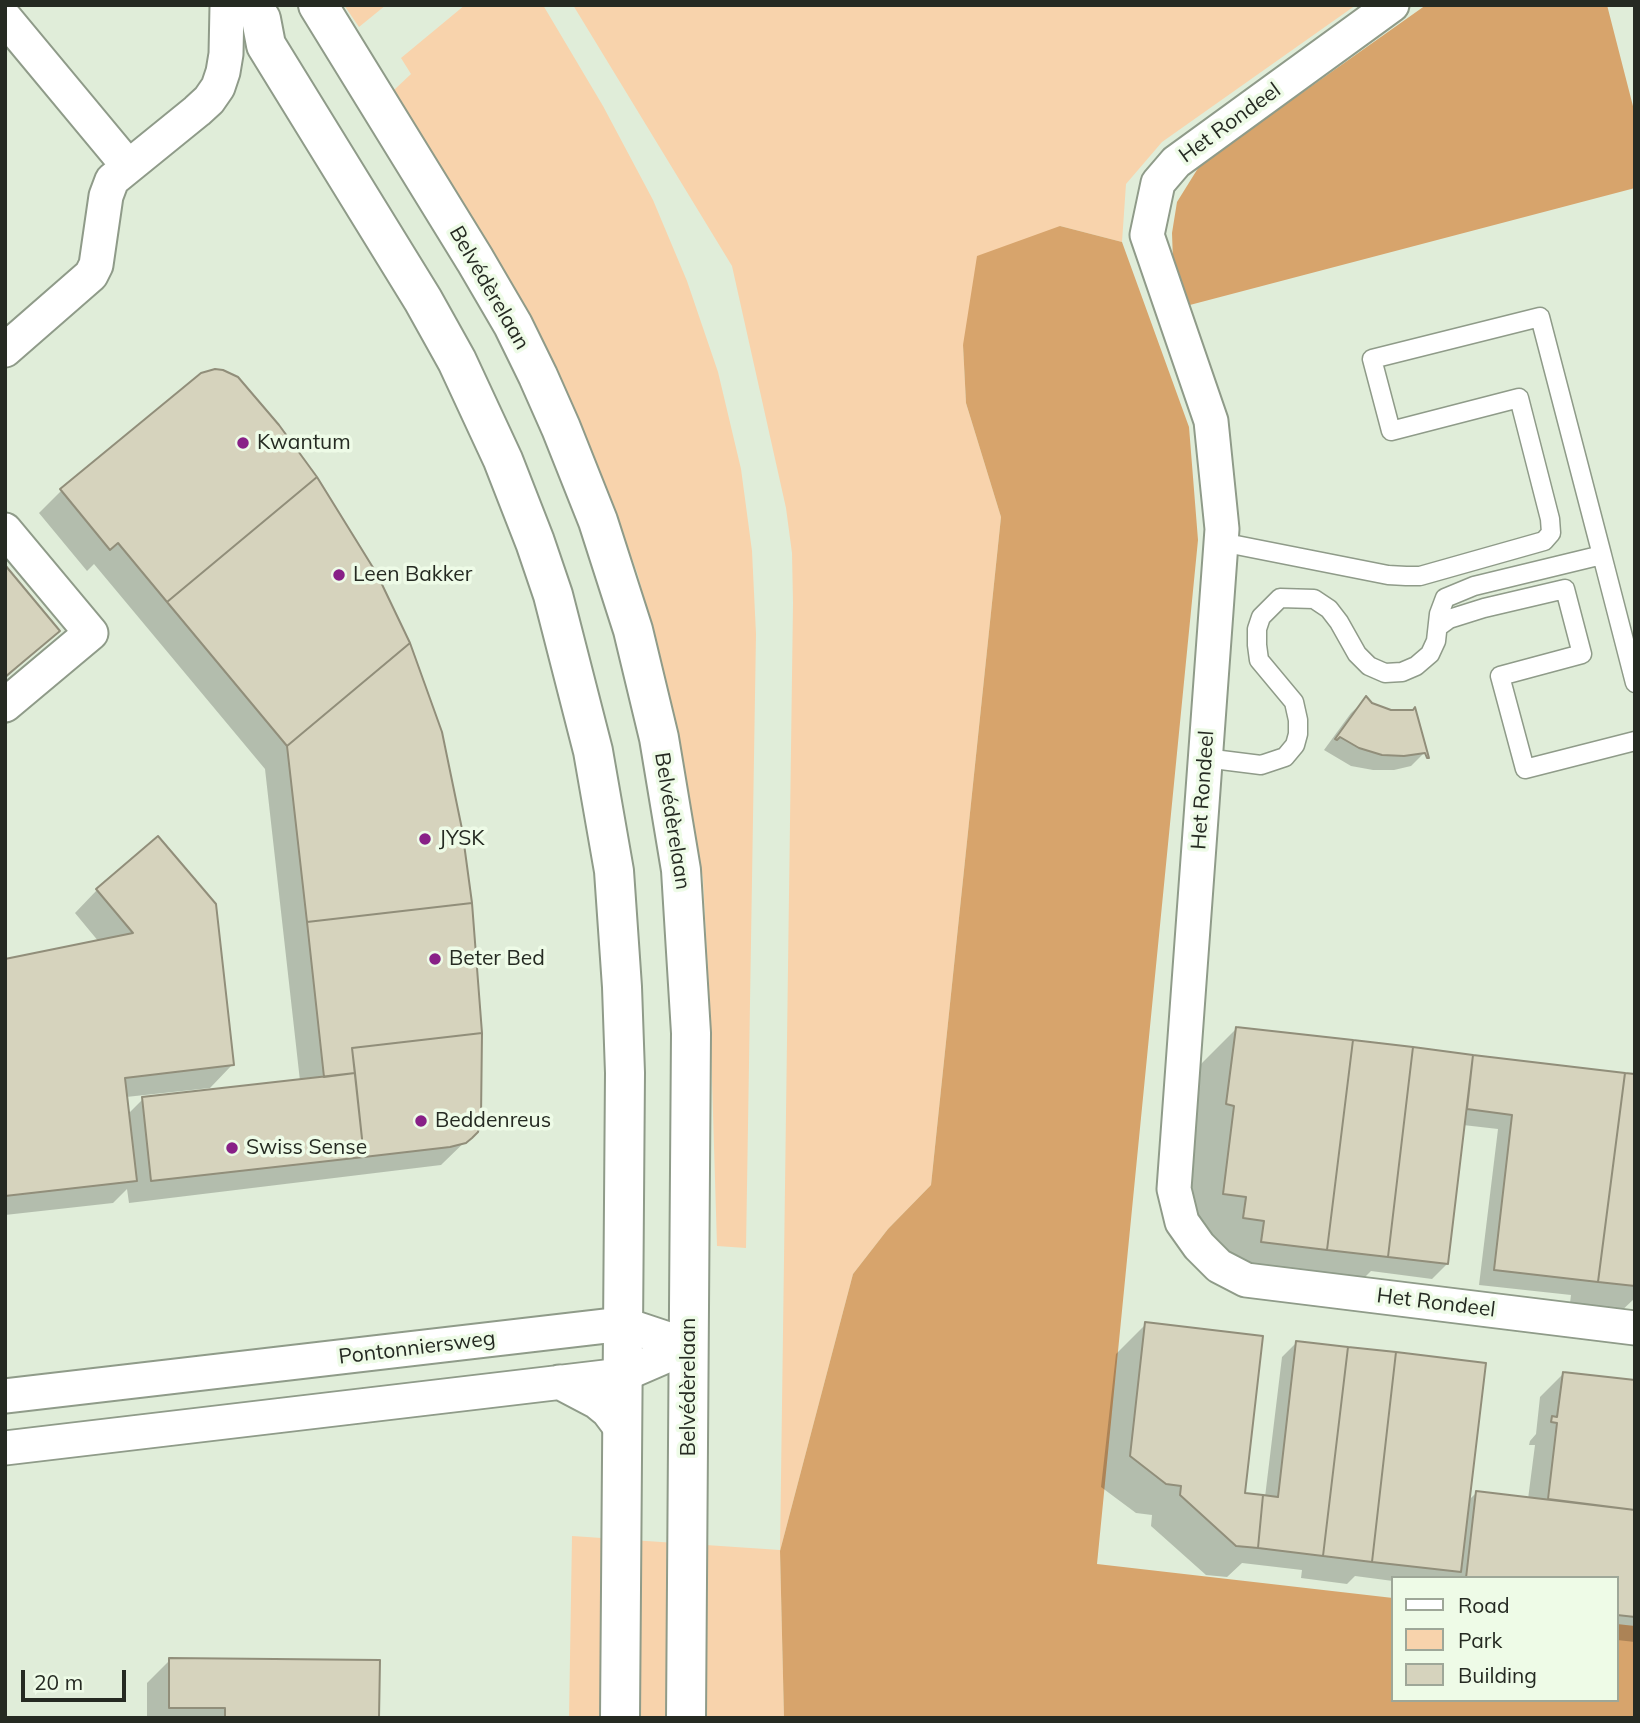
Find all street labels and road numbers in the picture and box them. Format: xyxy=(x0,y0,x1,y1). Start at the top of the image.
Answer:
street label: Het Rondeel xyxy=(1174,78,1286,168)
street label: Belvédèrelaan xyxy=(443,222,535,354)
street label: Het Rondeel xyxy=(1186,730,1220,850)
street label: Belvédèrelaan xyxy=(649,751,695,891)
street label: Het Rondeel xyxy=(1375,1283,1497,1323)
street label: Belvédèrelaan xyxy=(676,1318,702,1456)
street label: Pontonniersweg xyxy=(337,1326,497,1370)

